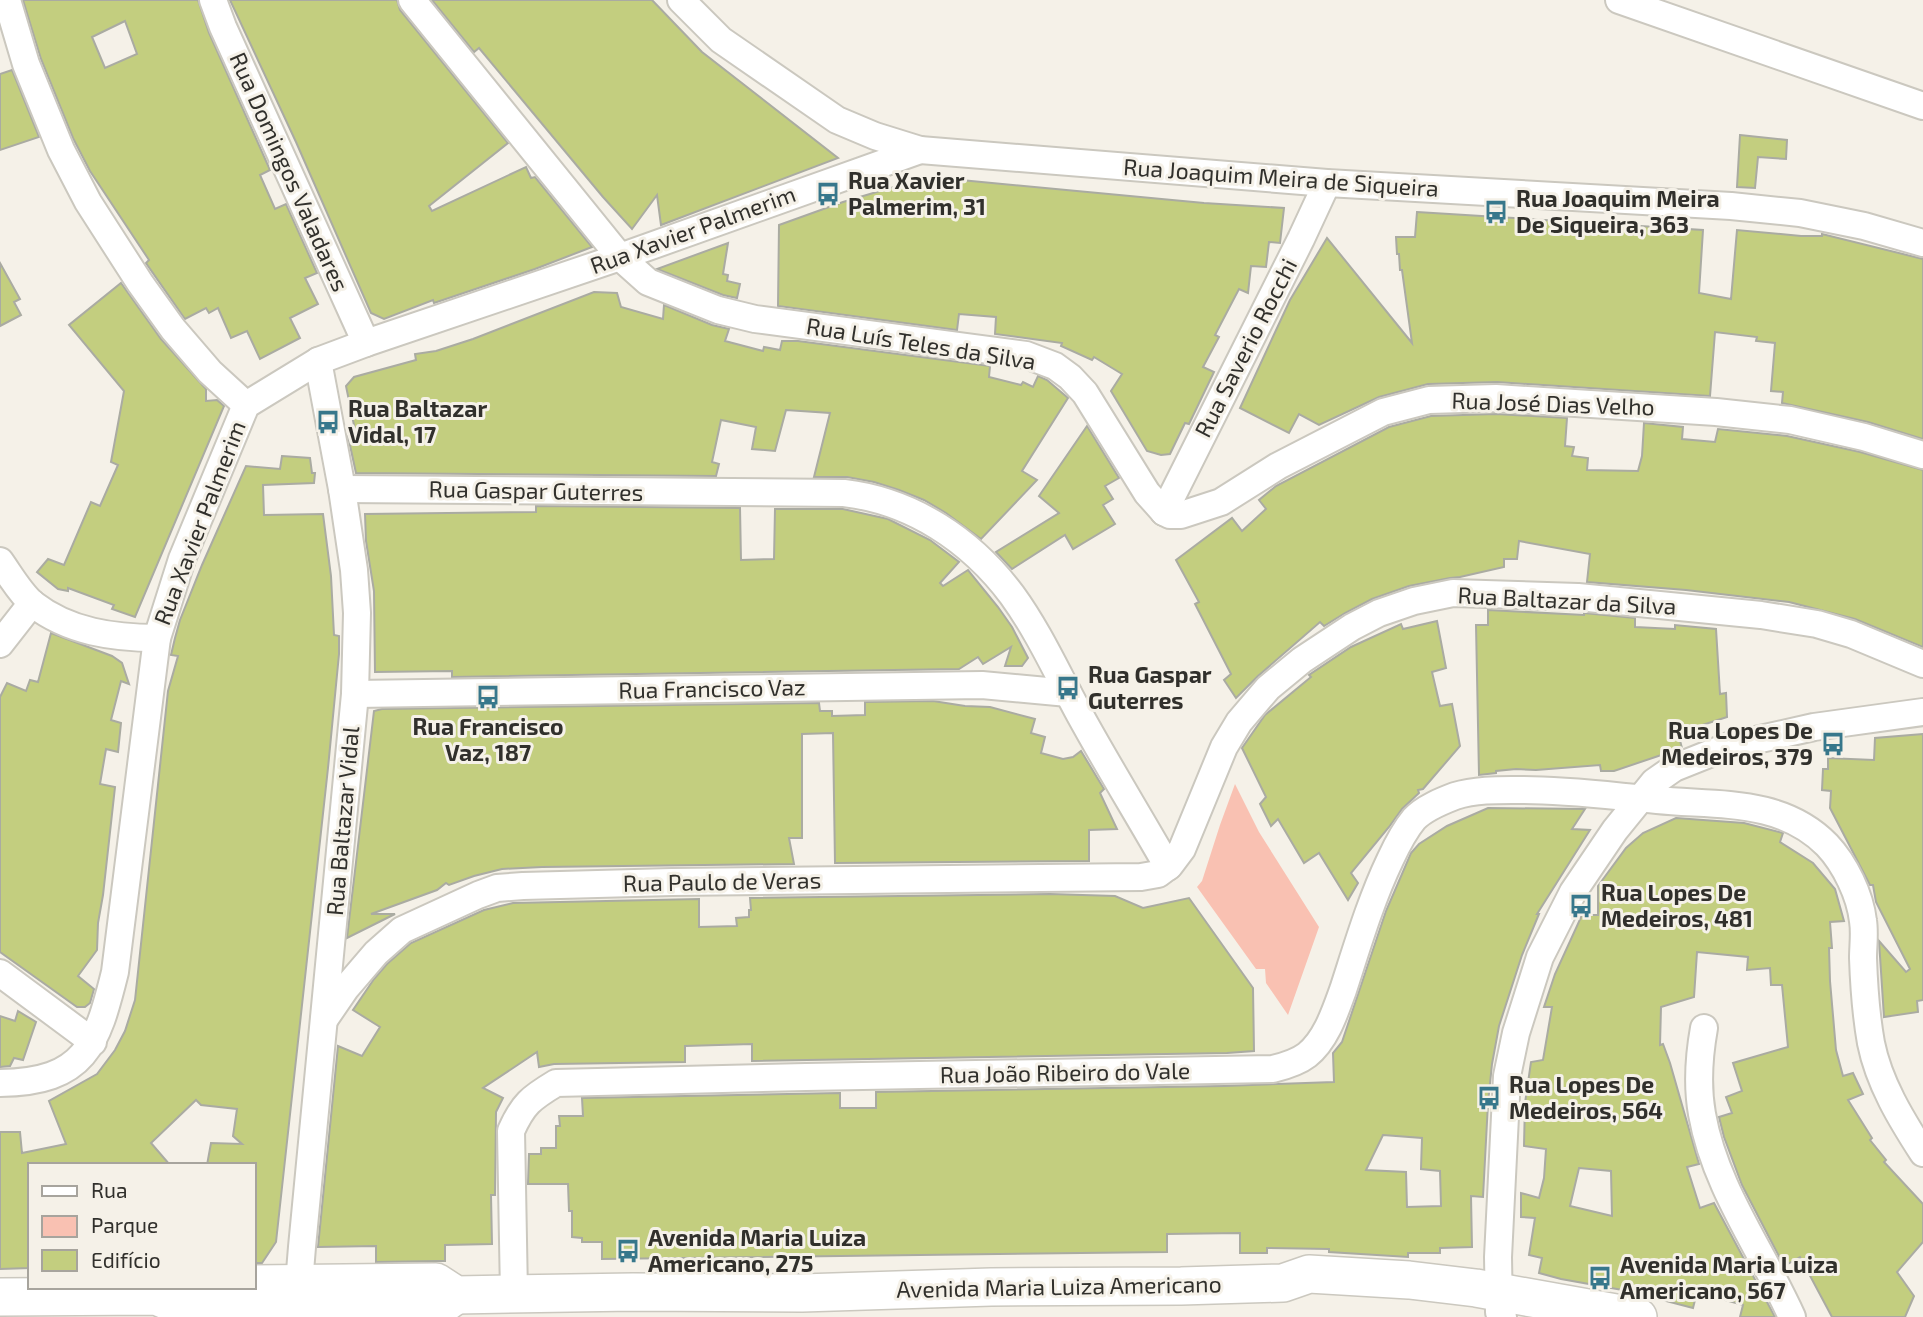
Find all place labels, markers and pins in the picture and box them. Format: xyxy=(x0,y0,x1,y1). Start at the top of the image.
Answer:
place label: Rua Xavier Palmerim, 31 xyxy=(848,166,986,220)
bus stop icon: Rua Xavier Palmerim, 31 xyxy=(814,180,842,208)
place label: Rua Joaquim Meira De Siqueira, 363 xyxy=(1516,184,1720,238)
bus stop icon: Rua Joaquim Meira De Siqueira, 363 xyxy=(1482,198,1510,226)
place label: Rua Baltazar Vidal, 17 xyxy=(348,394,487,448)
bus stop icon: Rua Baltazar Vidal, 17 xyxy=(314,408,342,436)
place label: Rua Gaspar Guterres xyxy=(1088,660,1212,714)
bus stop icon: Rua Gaspar Guterres xyxy=(1054,674,1082,702)
bus stop icon: Rua Francisco Vaz, 187 xyxy=(474,683,502,711)
place label: Rua Francisco Vaz, 187 xyxy=(412,712,564,766)
place label: Rua Lopes De Medeiros, 379 xyxy=(1661,716,1813,770)
bus stop icon: Rua Lopes De Medeiros, 379 xyxy=(1819,730,1847,758)
place label: Rua Lopes De Medeiros, 481 xyxy=(1601,878,1753,932)
bus stop icon: Rua Lopes De Medeiros, 481 xyxy=(1567,892,1595,920)
place label: Rua Lopes De Medeiros, 564 xyxy=(1509,1070,1663,1124)
bus stop icon: Rua Lopes De Medeiros, 564 xyxy=(1475,1084,1503,1112)
place label: Avenida Maria Luiza Americano, 275 xyxy=(648,1223,866,1277)
bus stop icon: Avenida Maria Luiza Americano, 275 xyxy=(614,1237,642,1265)
place label: Avenida Maria Luiza Americano, 567 xyxy=(1620,1250,1838,1304)
bus stop icon: Avenida Maria Luiza Americano, 567 xyxy=(1586,1264,1614,1292)

